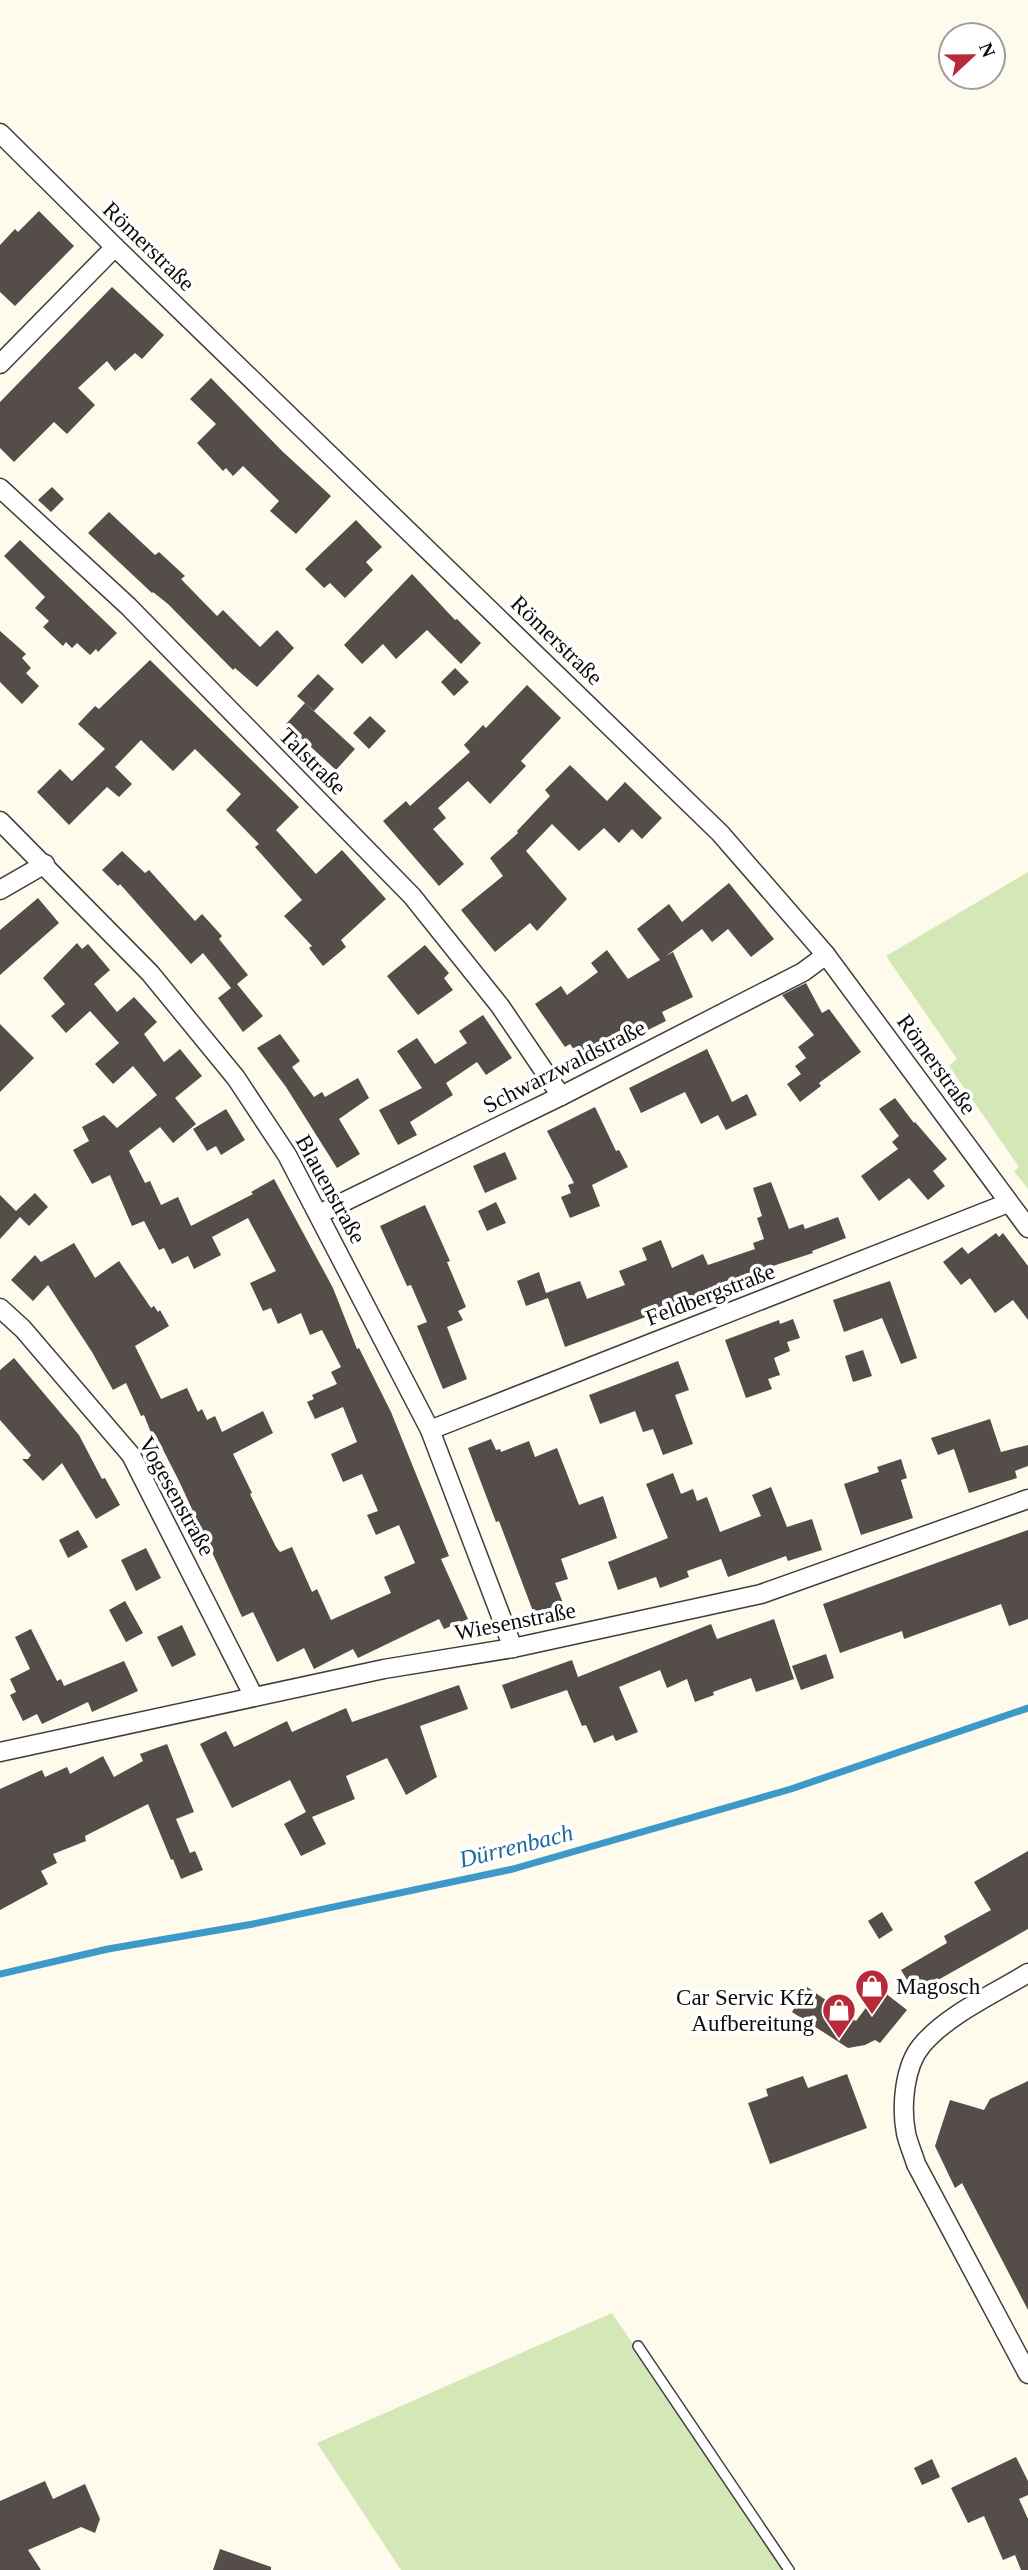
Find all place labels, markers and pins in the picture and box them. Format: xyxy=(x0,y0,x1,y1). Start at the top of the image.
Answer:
shop icon: Magosch xyxy=(853,1967,891,2016)
place label: Magosch xyxy=(896,1974,981,1999)
place label: Car Servic Kfz Aufbereitung xyxy=(676,1985,814,2036)
shop icon: Car Servic Kfz Aufbereitung xyxy=(820,1991,858,2040)

